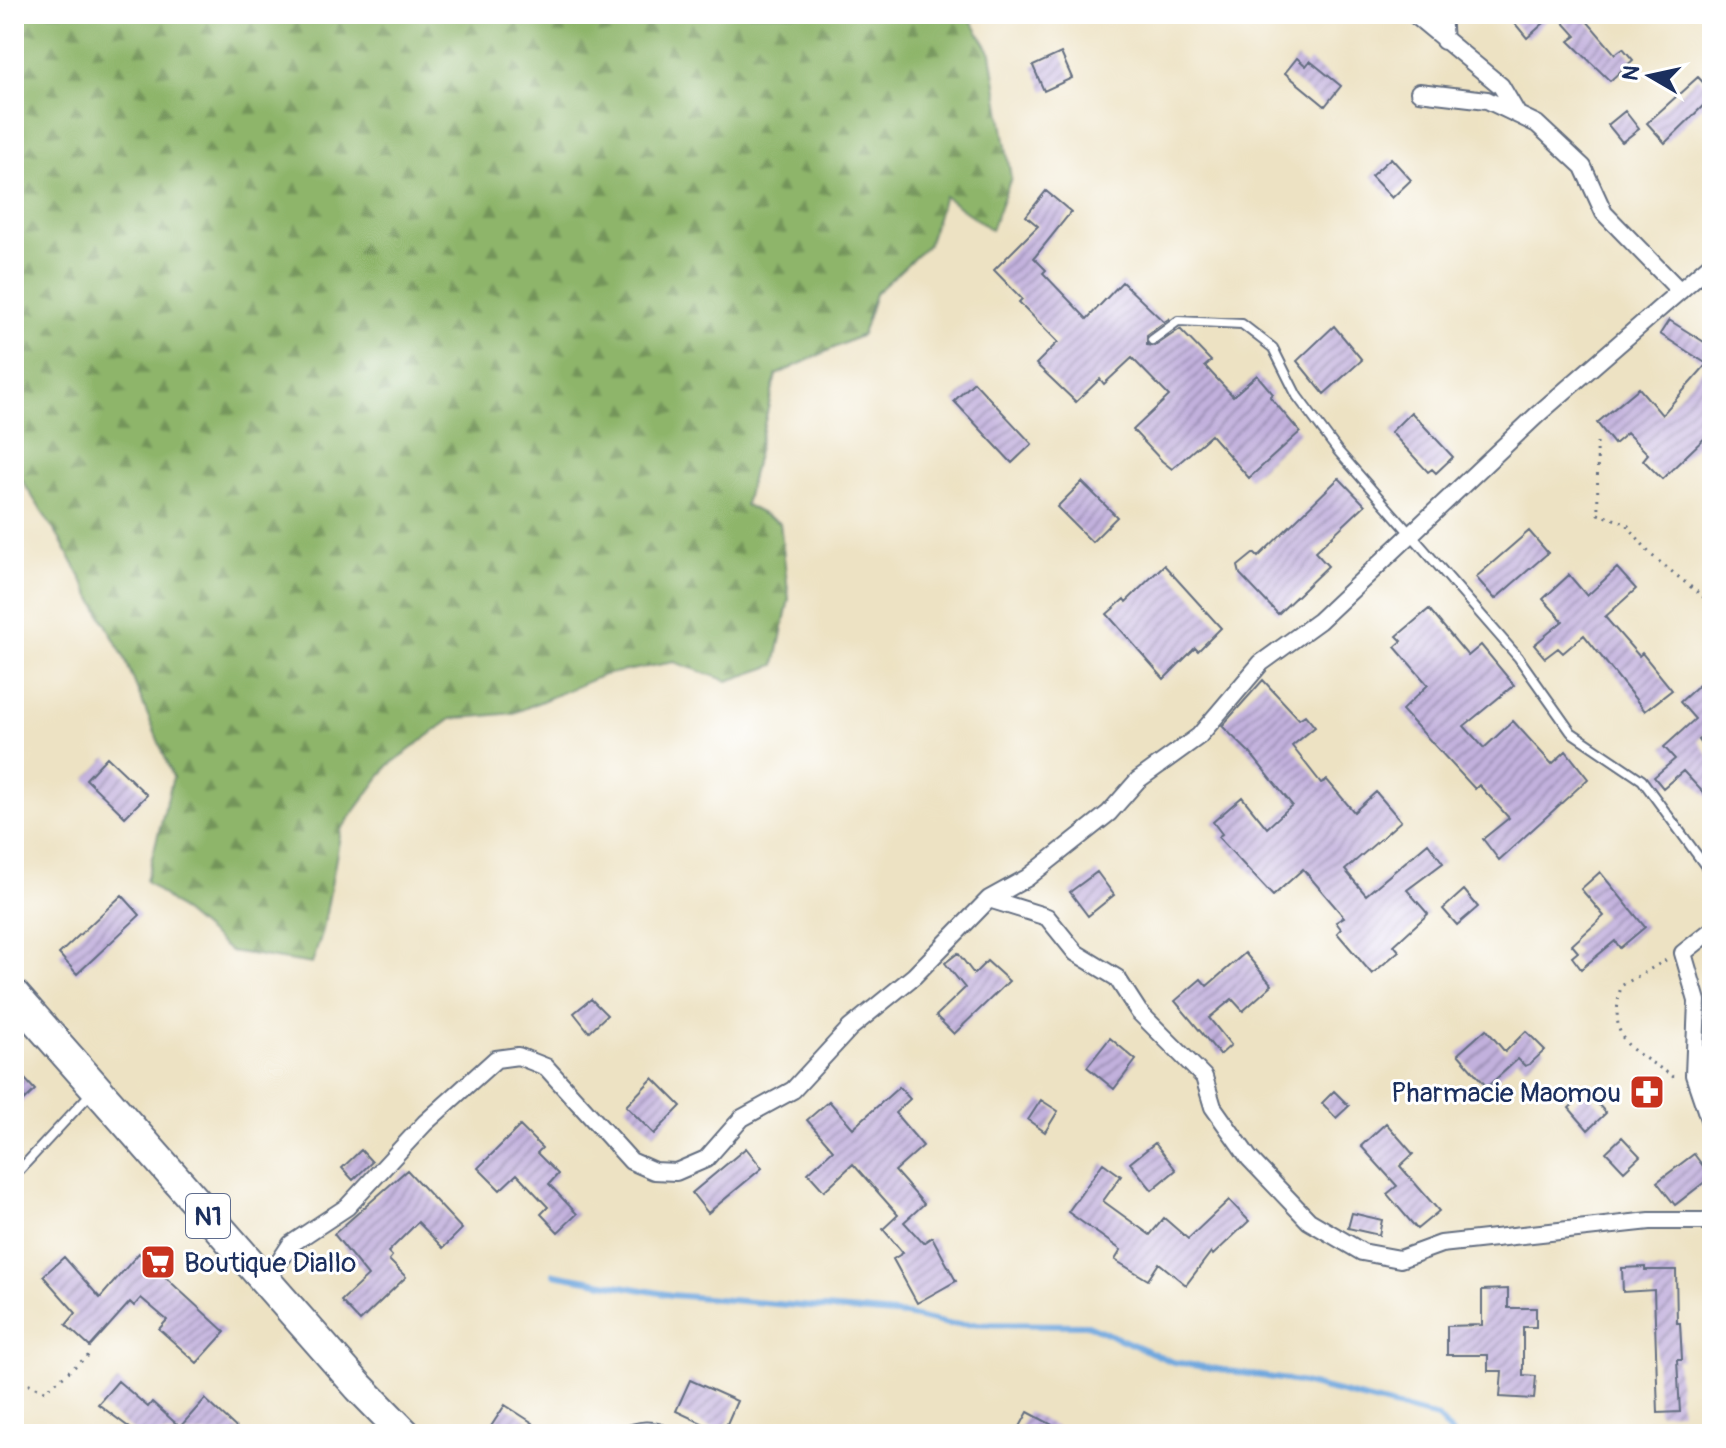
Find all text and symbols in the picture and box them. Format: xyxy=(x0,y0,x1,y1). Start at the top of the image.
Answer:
north arrow xyxy=(1610,36,1690,116)
text: N xyxy=(1616,63,1646,83)
pharmacy icon: Pharmacie Maomou xyxy=(1628,1073,1666,1111)
place label: Pharmacie Maomou xyxy=(1391,1076,1621,1111)
road number: N1 xyxy=(186,1194,230,1238)
supermarket icon: Boutique Diallo xyxy=(139,1243,177,1281)
place label: Boutique Diallo xyxy=(184,1246,356,1281)

